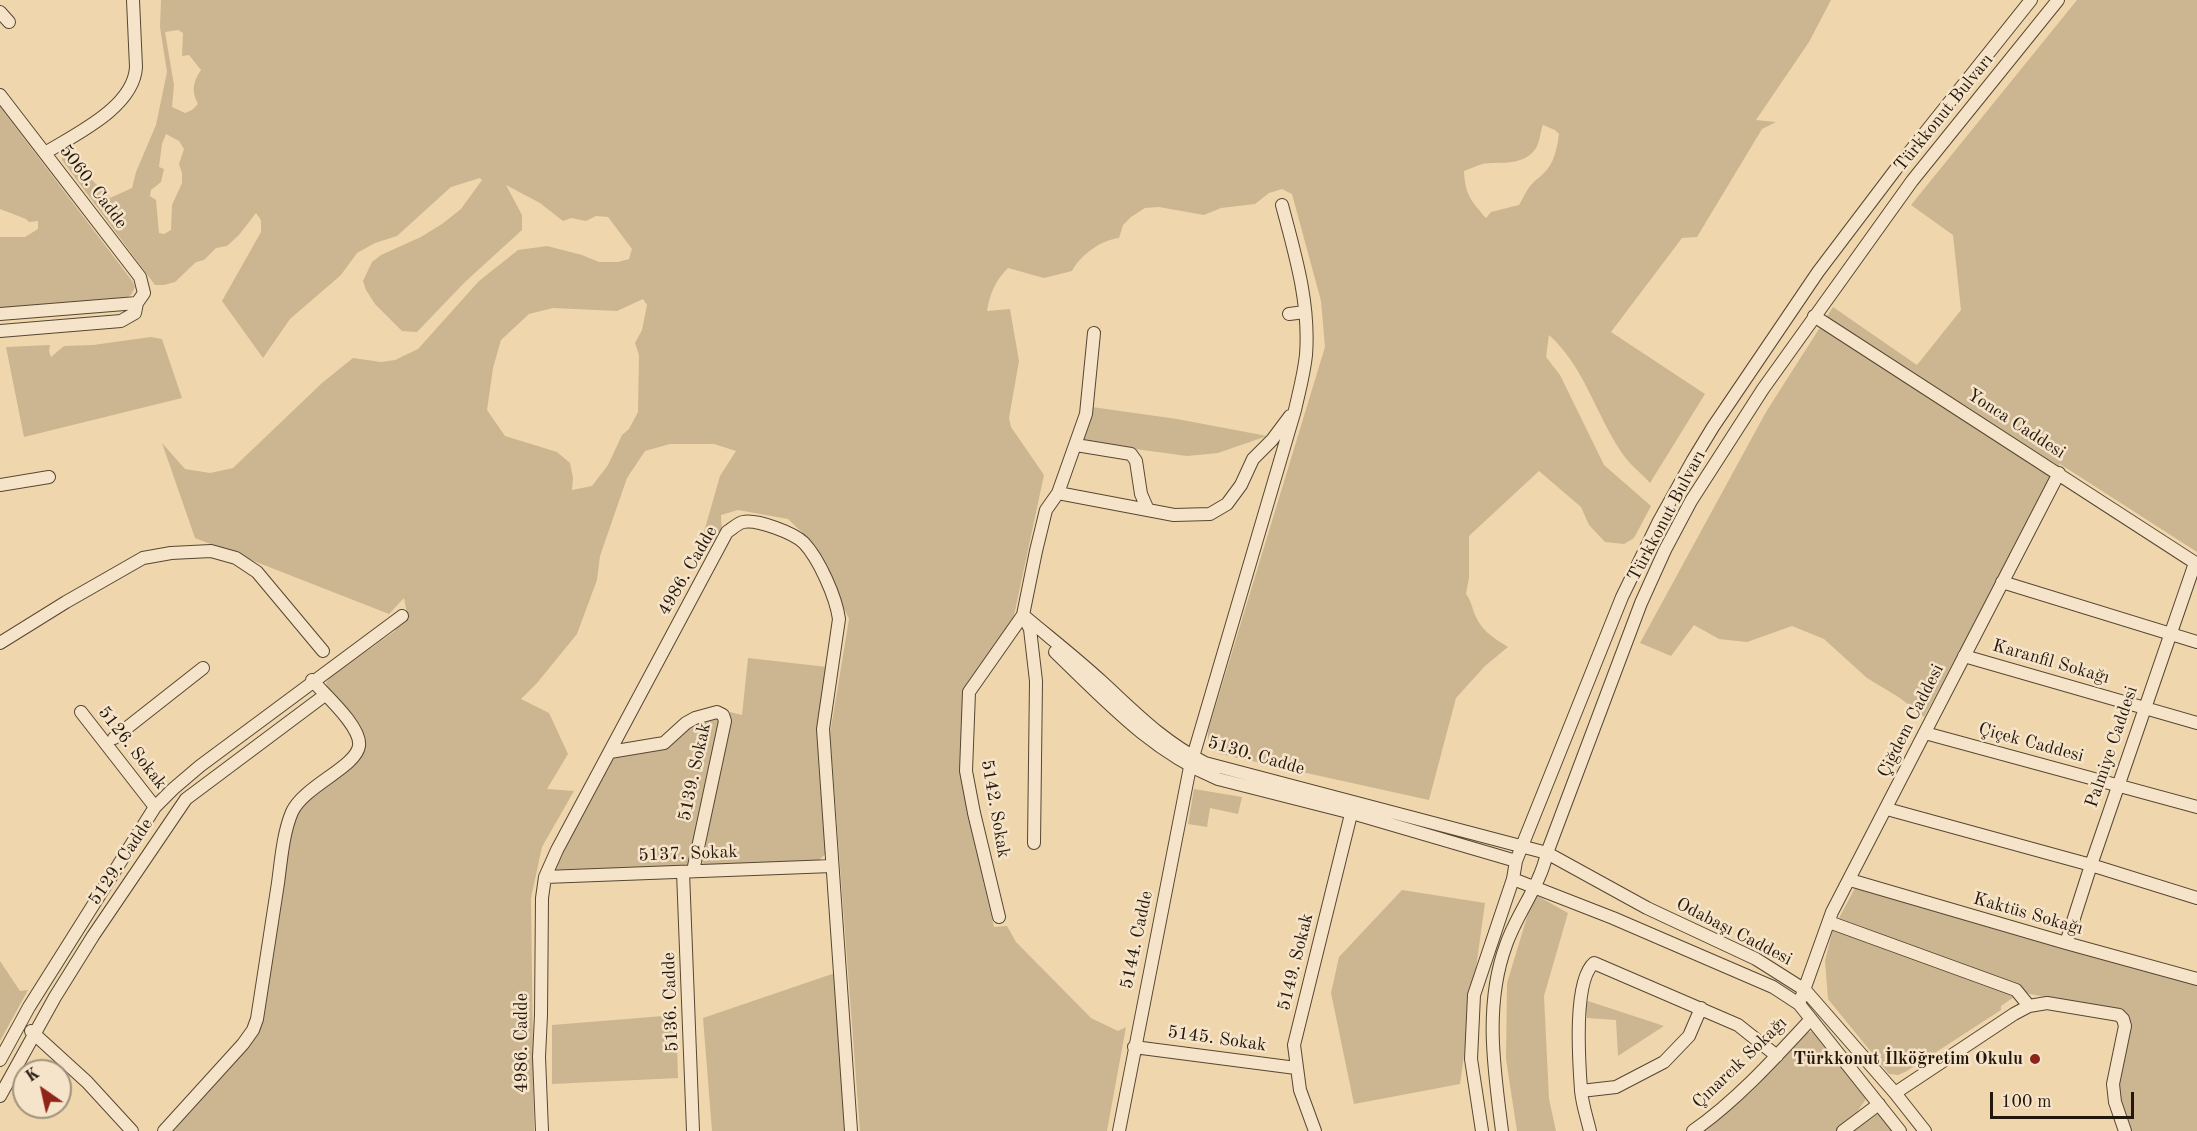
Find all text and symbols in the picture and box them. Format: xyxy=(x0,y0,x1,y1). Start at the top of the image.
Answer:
street label: Türkkonut Bulvarı xyxy=(1890,50,1998,176)
street label: 5060. Cadde xyxy=(54,141,132,233)
street label: Yonca Caddesi xyxy=(1963,384,2069,464)
street label: Türkkonut Bulvarı xyxy=(1623,447,1711,585)
street label: 4986. Cadde xyxy=(654,522,722,620)
street label: Karanfil Sokağı xyxy=(1990,635,2112,689)
street label: Çiğdem Caddesi xyxy=(1873,661,1949,781)
street label: Palmiye Caddesi xyxy=(2081,683,2143,811)
street label: 5126. Sokak xyxy=(93,702,171,794)
street label: Çiçek Caddesi xyxy=(1976,719,2086,767)
street label: 5139. Sokak xyxy=(674,721,716,823)
street label: 5130. Cadde xyxy=(1205,732,1307,780)
street label: 5142. Sokak xyxy=(976,758,1014,860)
street label: 5129. Cadde xyxy=(84,815,158,909)
street label: 5137. Sokak xyxy=(638,841,738,867)
street label: Kaktüs Sokağı xyxy=(1970,888,2086,940)
street label: 5144. Cadde xyxy=(1116,889,1158,991)
street label: Odabaşı Caddesi xyxy=(1672,893,1796,971)
street label: 5149. Sokak xyxy=(1273,911,1319,1013)
street label: 5136. Cadde xyxy=(658,952,684,1052)
street label: 4986. Cadde xyxy=(511,993,533,1093)
street label: Çınarcık Sokağı xyxy=(1688,1013,1792,1113)
street label: 5145. Sokak xyxy=(1166,1021,1268,1057)
place label: Türkkonut İlköğretim Okulu xyxy=(1793,1048,2023,1070)
marker: Türkkonut İlköğretim Okulu xyxy=(2028,1052,2042,1066)
north arrow xyxy=(12,1059,72,1119)
text: K xyxy=(23,1066,43,1086)
scale bar xyxy=(1993,1080,2137,1118)
text: 100 m xyxy=(2001,1093,2052,1111)

